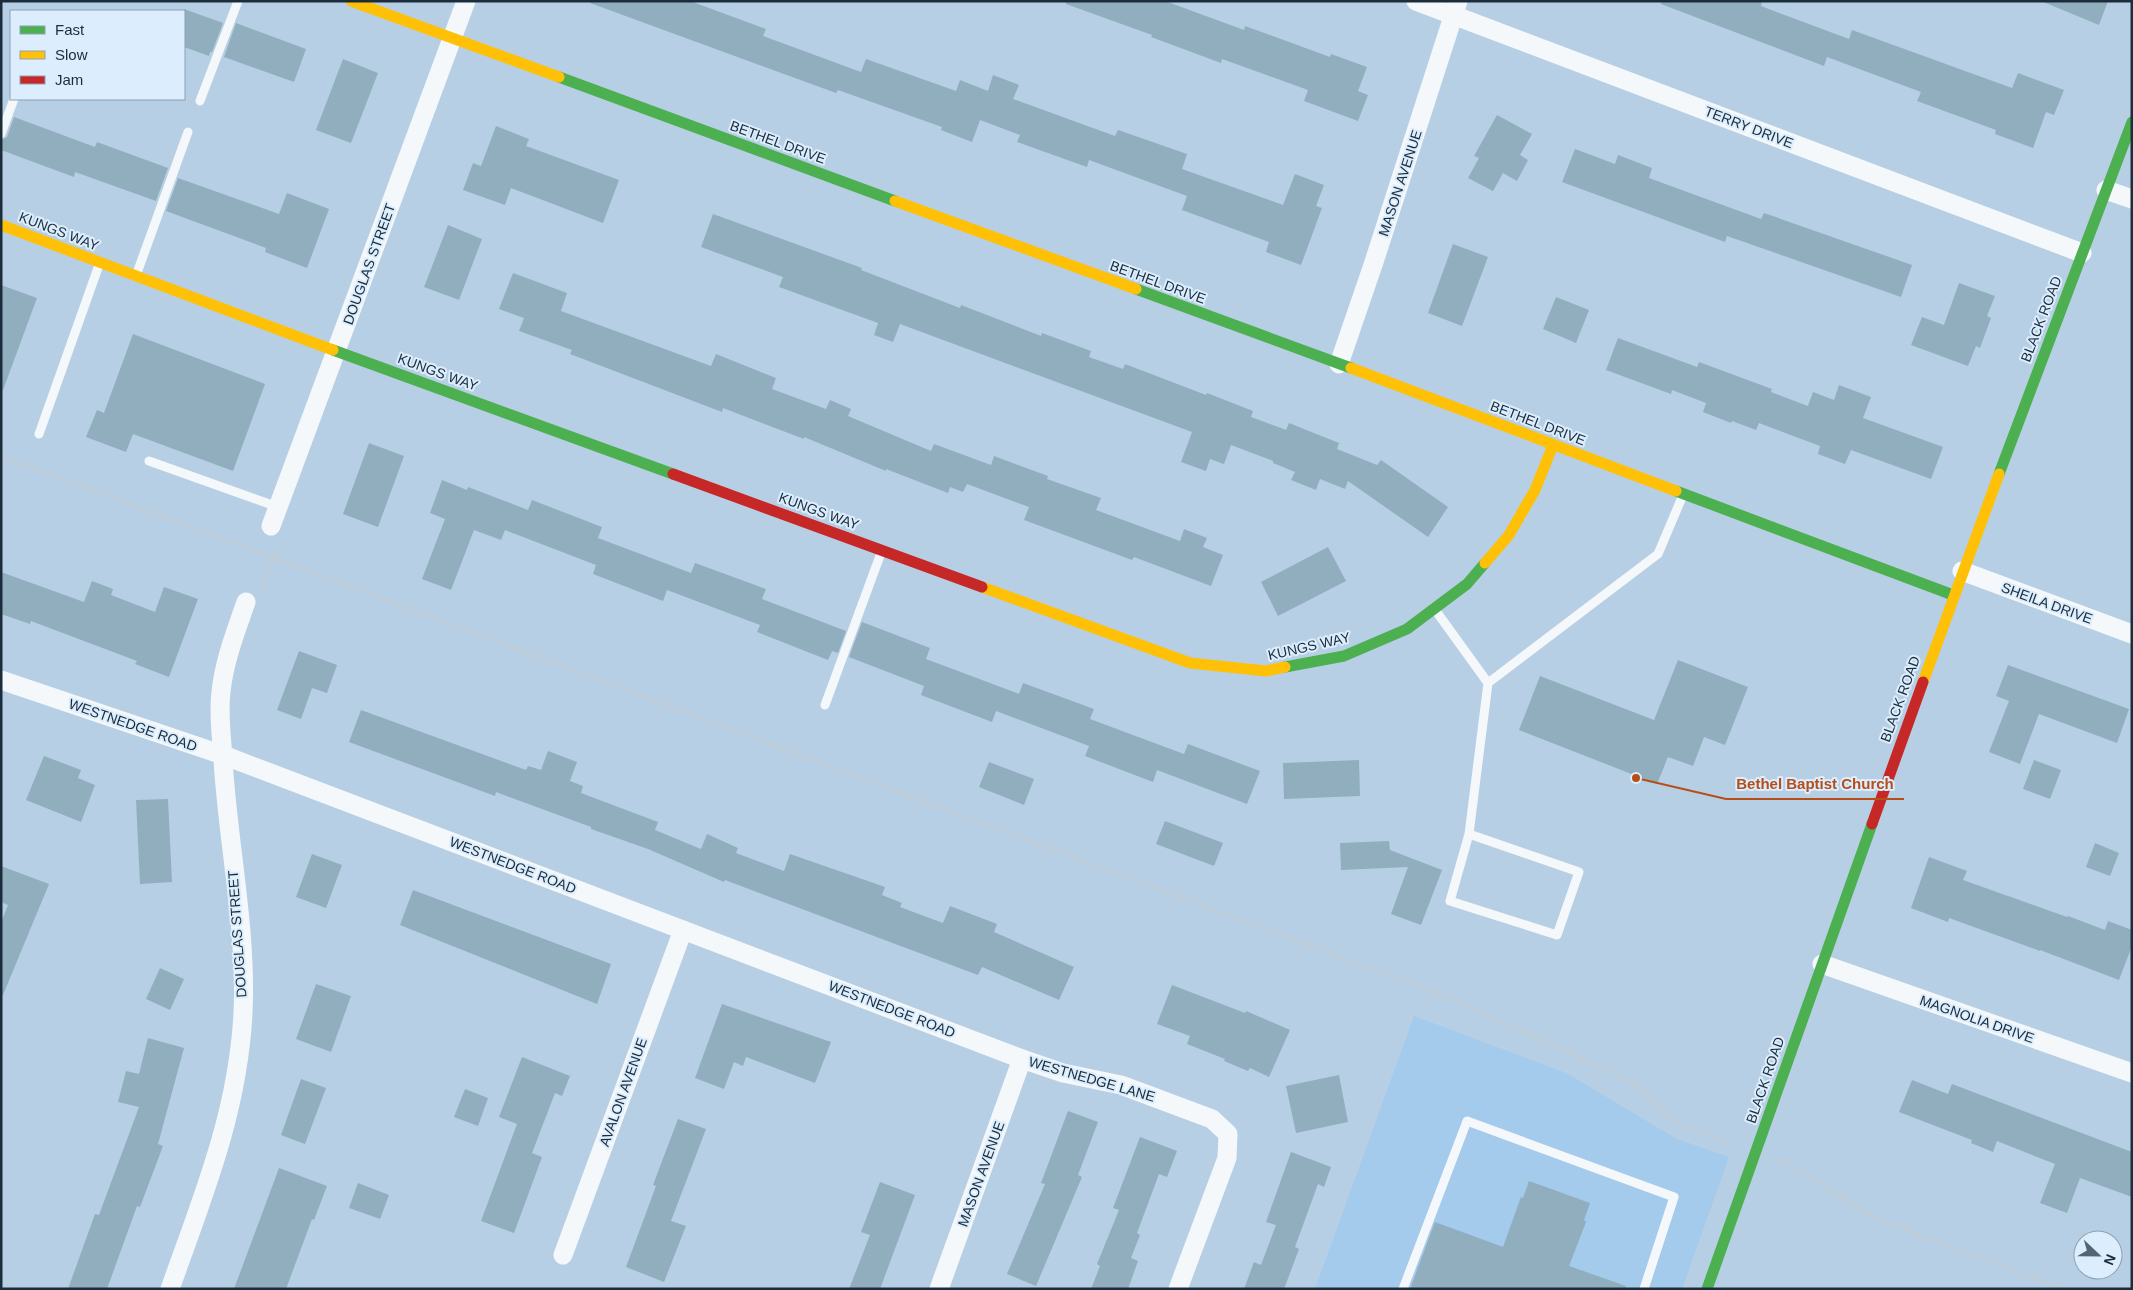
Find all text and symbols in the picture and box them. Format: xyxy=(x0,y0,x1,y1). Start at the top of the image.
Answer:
legend xyxy=(10,10,185,100)
text: Fast xyxy=(55,21,85,38)
text: Slow xyxy=(55,46,88,63)
text: Jam xyxy=(55,71,83,88)
street label: TERRY DRIVE xyxy=(1702,103,1796,151)
street label: BETHEL DRIVE xyxy=(728,117,828,167)
street label: MASON AVENUE xyxy=(1375,128,1425,238)
street label: DOUGLAS STREET xyxy=(340,201,398,327)
street label: KUNGS WAY xyxy=(17,208,102,254)
street label: BETHEL DRIVE xyxy=(1108,257,1208,307)
street label: BLACK ROAD xyxy=(2017,274,2065,364)
street label: KUNGS WAY xyxy=(396,350,481,394)
street label: BETHEL DRIVE xyxy=(1488,398,1588,448)
street label: KUNGS WAY xyxy=(777,489,862,533)
street label: SHEILA DRIVE xyxy=(1999,579,2095,627)
street label: KUNGS WAY xyxy=(1266,629,1352,663)
street label: BLACK ROAD xyxy=(1877,654,1923,744)
street label: WESTNEDGE ROAD xyxy=(67,696,199,754)
callout: Bethel Baptist Church xyxy=(1726,769,1904,799)
text: Bethel Baptist Church xyxy=(1736,775,1894,792)
street label: WESTNEDGE ROAD xyxy=(447,833,579,897)
street label: DOUGLAS STREET xyxy=(225,869,249,998)
street label: WESTNEDGE ROAD xyxy=(826,977,958,1041)
street label: MAGNOLIA DRIVE xyxy=(1918,992,2036,1046)
street label: BLACK ROAD xyxy=(1743,1035,1787,1125)
street label: AVALON AVENUE xyxy=(596,1036,650,1148)
street label: WESTNEDGE LANE xyxy=(1027,1053,1157,1105)
street label: MASON AVENUE xyxy=(955,1119,1007,1229)
north arrow xyxy=(2073,1230,2123,1280)
text: N xyxy=(2101,1252,2119,1268)

